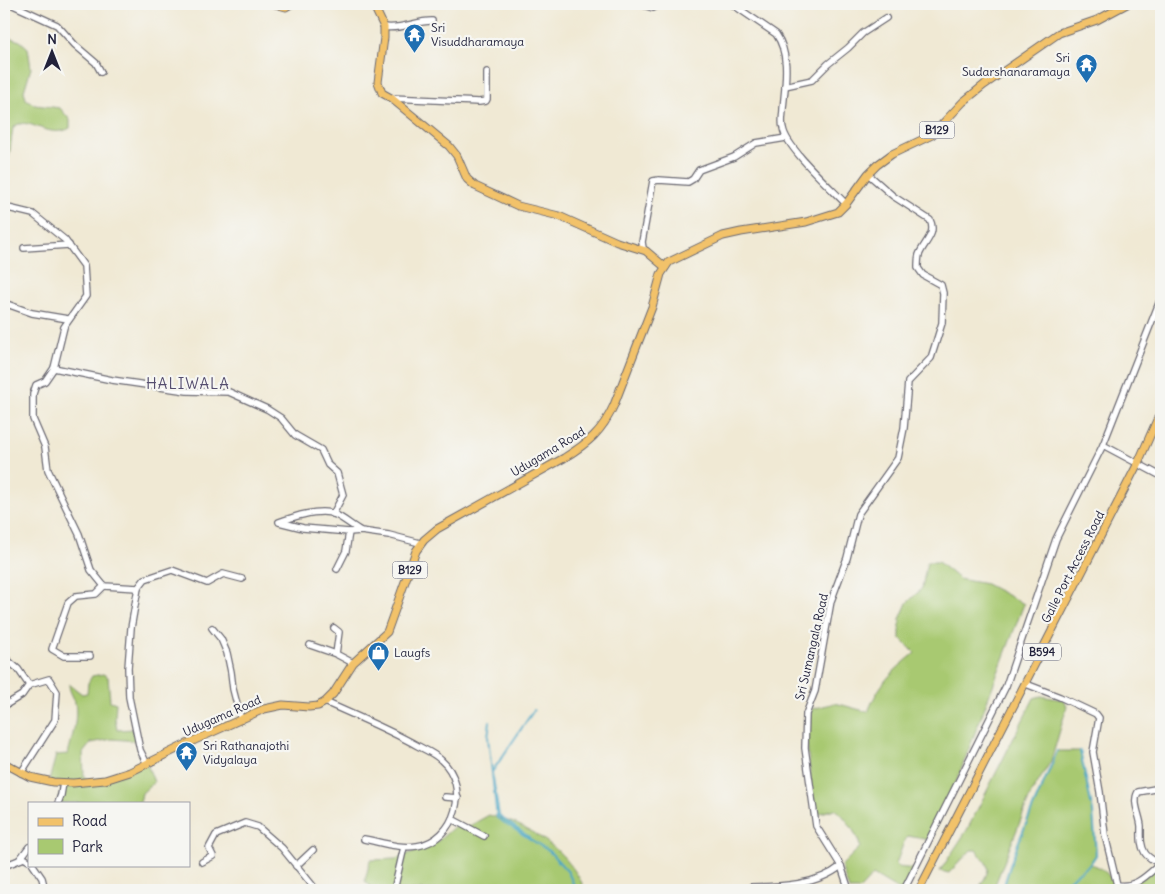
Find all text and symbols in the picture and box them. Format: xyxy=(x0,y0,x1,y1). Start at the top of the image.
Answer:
place label: Sri Visuddharamaya xyxy=(431,20,524,49)
temple icon: Sri Visuddharamaya xyxy=(403,23,427,54)
north arrow xyxy=(28,28,78,78)
text: N xyxy=(47,30,57,48)
place label: Sri Sudarshanaramaya xyxy=(962,50,1070,79)
temple icon: Sri Sudarshanaramaya xyxy=(1074,53,1098,84)
road number: B129 xyxy=(920,122,954,138)
district label: HALIWALA xyxy=(146,374,230,393)
street label: Udugama Road xyxy=(508,424,588,480)
street label: Galle Port Access Road xyxy=(1038,508,1107,625)
road number: B129 xyxy=(392,562,428,578)
street label: Sri Sumangala Road xyxy=(792,592,831,702)
shop icon: Laugfs xyxy=(366,641,390,672)
road number: B594 xyxy=(1023,644,1061,660)
place label: Laugfs xyxy=(394,645,430,660)
street label: Udugama Road xyxy=(180,692,263,739)
place label: Sri Rathanajothi Vidyalaya xyxy=(203,738,289,767)
temple icon: Sri Rathanajothi Vidyalaya xyxy=(175,741,199,772)
legend xyxy=(28,802,190,866)
text: Road xyxy=(72,811,107,830)
text: Park xyxy=(72,837,103,856)

